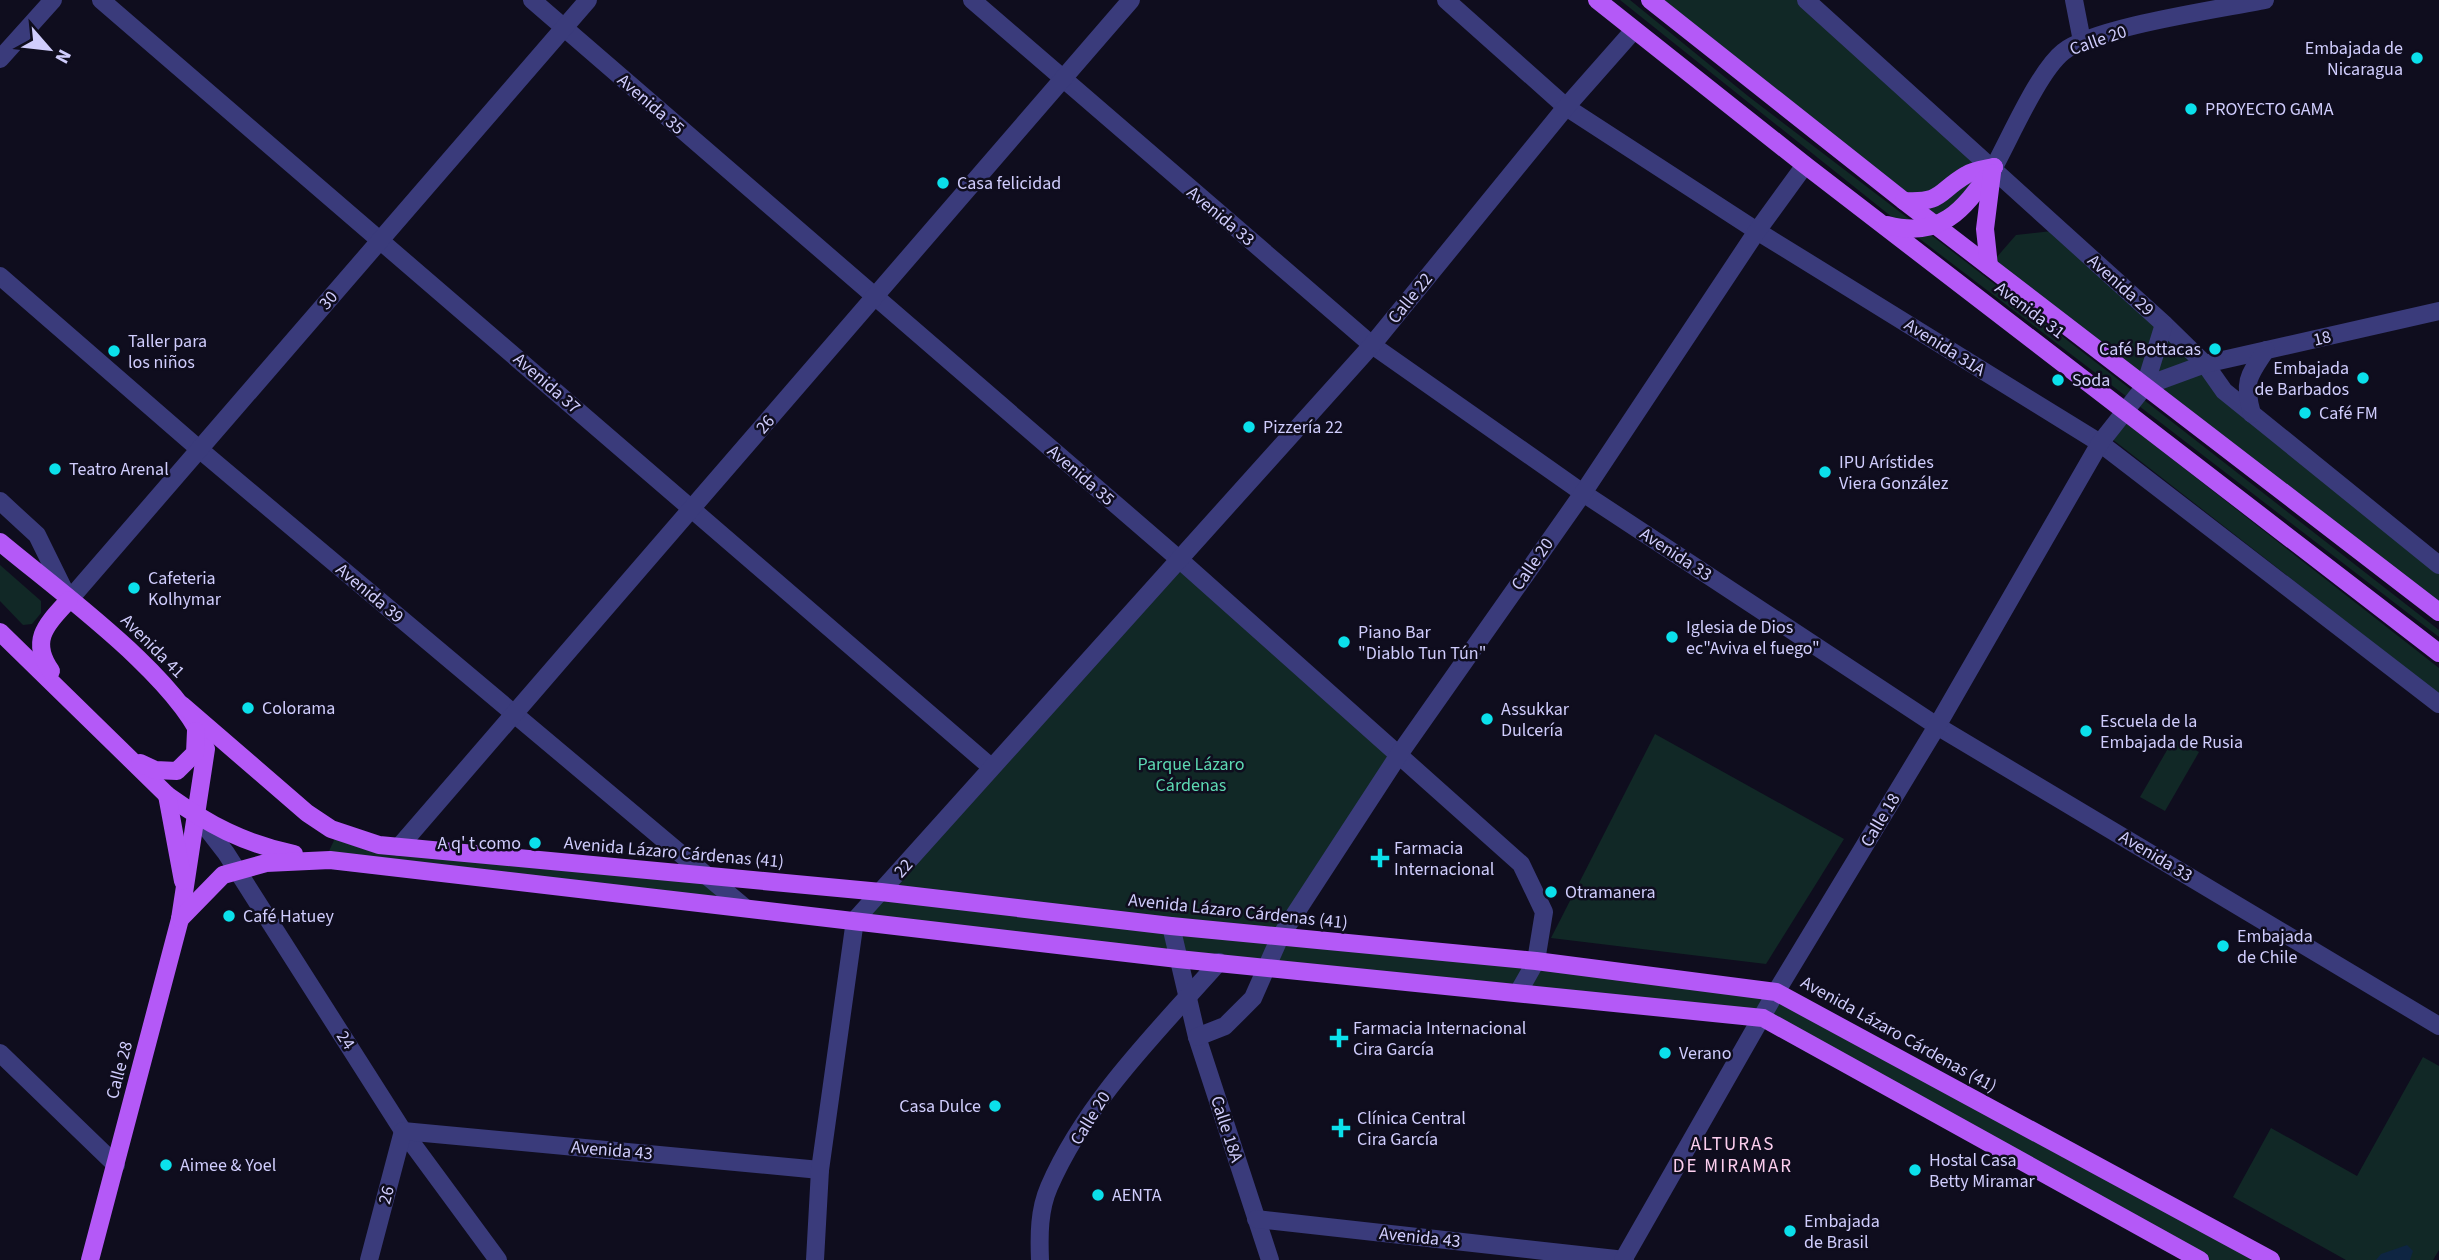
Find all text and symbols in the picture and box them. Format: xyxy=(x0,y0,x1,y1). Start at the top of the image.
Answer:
north arrow xyxy=(14,14,84,84)
street label: Calle 20 xyxy=(2066,19,2130,62)
place label: Embajada de Nicaragua xyxy=(2305,36,2403,82)
text: N xyxy=(48,44,78,68)
marker: Embajada de Nicaragua xyxy=(2409,50,2425,66)
street label: Avenida 35 xyxy=(612,68,690,141)
place label: PROYECTO GAMA xyxy=(2205,97,2334,122)
marker: PROYECTO GAMA xyxy=(2183,101,2199,117)
place label: Casa felicidad xyxy=(957,171,1061,196)
marker: Casa felicidad xyxy=(935,175,951,191)
street label: Avenida 33 xyxy=(1181,181,1260,252)
street label: Avenida 29 xyxy=(2082,249,2159,322)
street label: Calle 22 xyxy=(1382,268,1439,329)
street label: Avenida 31 xyxy=(1990,276,2070,345)
street label: 30 xyxy=(313,285,344,315)
street label: Avenida 31A xyxy=(1899,313,1990,382)
street label: 18 xyxy=(2311,324,2334,353)
place label: Taller para los niños xyxy=(128,329,207,375)
place label: Café Bottacas xyxy=(2099,337,2201,362)
marker: Café Bottacas xyxy=(2207,341,2223,357)
marker: Taller para los niños xyxy=(106,343,122,359)
street label: Avenida 37 xyxy=(508,347,586,420)
place label: Embajada de Barbados xyxy=(2255,356,2349,402)
place label: Soda xyxy=(2072,368,2110,393)
marker: Embajada de Barbados xyxy=(2355,370,2371,386)
marker: Soda xyxy=(2050,372,2066,388)
place label: Café FM xyxy=(2319,401,2378,426)
marker: Café FM xyxy=(2297,405,2313,421)
street label: 26 xyxy=(750,409,781,439)
place label: Pizzería 22 xyxy=(1263,415,1343,440)
marker: Pizzería 22 xyxy=(1241,419,1257,435)
street label: Avenida 35 xyxy=(1042,439,1120,512)
place label: IPU Arístides Viera González xyxy=(1839,450,1949,496)
place label: Teatro Arenal xyxy=(69,457,169,482)
marker: Teatro Arenal xyxy=(47,461,63,477)
marker: IPU Arístides Viera González xyxy=(1817,464,1833,480)
street label: Avenida 33 xyxy=(1635,522,1717,587)
street label: Calle 20 xyxy=(1505,533,1560,596)
street label: Avenida 39 xyxy=(330,558,409,629)
place label: Cafeteria Kolhymar xyxy=(148,566,222,612)
marker: Cafeteria Kolhymar xyxy=(126,580,142,596)
street label: Avenida 41 xyxy=(115,609,190,684)
place label: Iglesia de Dios ec"Aviva el fuego" xyxy=(1686,615,1820,661)
place label: Piano Bar "Diablo Tun Tún" xyxy=(1358,620,1486,666)
marker: Iglesia de Dios ec"Aviva el fuego" xyxy=(1664,629,1680,645)
marker: Piano Bar "Diablo Tun Tún" xyxy=(1336,634,1352,650)
place label: Colorama xyxy=(262,696,335,721)
place label: Assukkar Dulcería xyxy=(1501,697,1570,743)
marker: Colorama xyxy=(240,700,256,716)
place label: Escuela de la Embajada de Rusia xyxy=(2100,709,2243,755)
marker: Assukkar Dulcería xyxy=(1479,711,1495,727)
marker: Escuela de la Embajada de Rusia xyxy=(2078,723,2094,739)
park label: Parque Lázaro Cárdenas xyxy=(1138,752,1244,798)
street label: Calle 18 xyxy=(1855,789,1906,852)
street label: Avenida 33 xyxy=(2114,825,2197,888)
street label: Avenida Lázaro Cárdenas (41) xyxy=(563,830,785,875)
place label: A q' t como xyxy=(438,831,521,856)
marker: A q' t como xyxy=(527,835,543,851)
place label: Farmacia Internacional xyxy=(1394,836,1494,882)
marker: Farmacia Internacional xyxy=(1372,850,1388,866)
street label: 22 xyxy=(888,853,919,883)
place label: Otramanera xyxy=(1565,880,1656,905)
marker: Otramanera xyxy=(1543,884,1559,900)
street label: Avenida Lázaro Cárdenas (41) xyxy=(1127,888,1349,935)
place label: Café Hatuey xyxy=(243,904,334,929)
marker: Café Hatuey xyxy=(221,908,237,924)
place label: Embajada de Chile xyxy=(2237,924,2313,970)
marker: Embajada de Chile xyxy=(2215,938,2231,954)
street label: Avenida Lázaro Cárdenas (41) xyxy=(1796,970,2001,1099)
place label: Farmacia Internacional Cira García xyxy=(1353,1016,1526,1062)
street label: 24 xyxy=(330,1026,361,1055)
marker: Farmacia Internacional Cira García xyxy=(1331,1030,1347,1046)
street label: Calle 28 xyxy=(100,1038,139,1102)
place label: Verano xyxy=(1679,1041,1731,1066)
marker: Verano xyxy=(1657,1045,1673,1061)
street label: Calle 20 xyxy=(1064,1087,1117,1150)
street label: Calle 18A xyxy=(1204,1093,1249,1166)
place label: Casa Dulce xyxy=(899,1094,981,1119)
marker: Casa Dulce xyxy=(987,1098,1003,1114)
place label: Clínica Central Cira García xyxy=(1357,1106,1466,1152)
marker: Clínica Central Cira García xyxy=(1331,1118,1351,1138)
district label: ALTURAS DE MIRAMAR xyxy=(1673,1131,1793,1180)
street label: Avenida 43 xyxy=(570,1134,654,1167)
place label: Hostal Casa Betty Miramar xyxy=(1929,1148,2036,1194)
place label: Aimee & Yoel xyxy=(180,1153,276,1178)
marker: Aimee & Yoel xyxy=(158,1157,174,1173)
marker: Hostal Casa Betty Miramar xyxy=(1907,1162,1923,1178)
street label: 26 xyxy=(372,1183,401,1207)
place label: AENTA xyxy=(1112,1183,1162,1208)
marker: AENTA xyxy=(1090,1187,1106,1203)
place label: Embajada de Brasil xyxy=(1804,1209,1880,1255)
street label: Avenida 43 xyxy=(1378,1221,1462,1254)
marker: Embajada de Brasil xyxy=(1782,1223,1798,1239)

